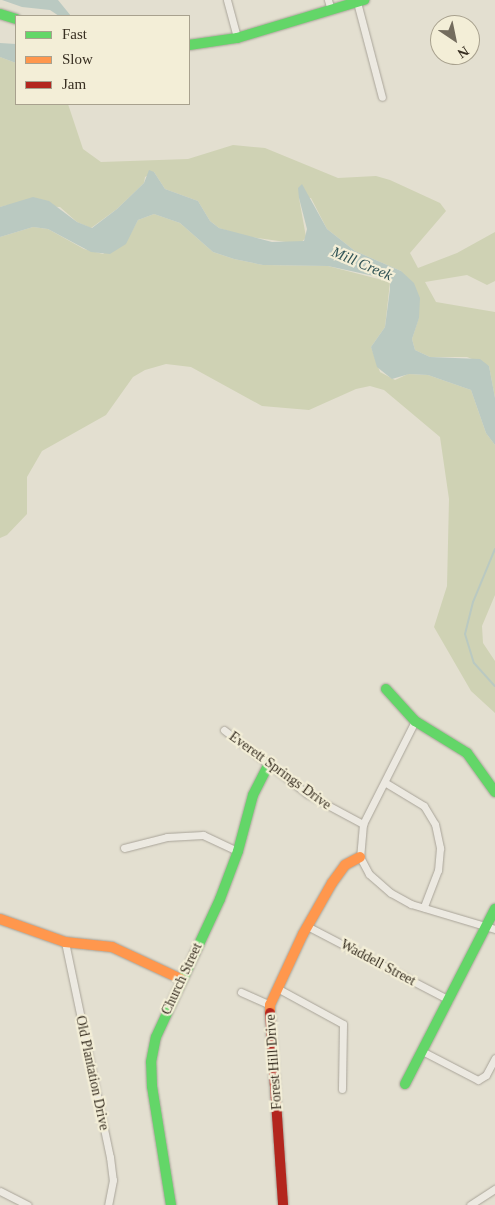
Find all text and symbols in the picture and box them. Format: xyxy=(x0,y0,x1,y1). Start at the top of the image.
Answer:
legend xyxy=(15,15,190,105)
north arrow xyxy=(430,15,480,65)
text: Fast xyxy=(62,26,87,42)
text: N xyxy=(455,43,471,61)
text: Slow xyxy=(62,51,93,67)
text: Jam xyxy=(62,76,86,92)
water label: Mill Creek xyxy=(329,243,395,285)
street label: Everett Springs Drive xyxy=(226,728,334,814)
street label: Waddell Street xyxy=(338,936,418,990)
street label: Church Street xyxy=(158,940,206,1018)
street label: Old Plantation Drive xyxy=(72,1014,112,1132)
street label: Forest Hill Drive xyxy=(262,1014,286,1110)

